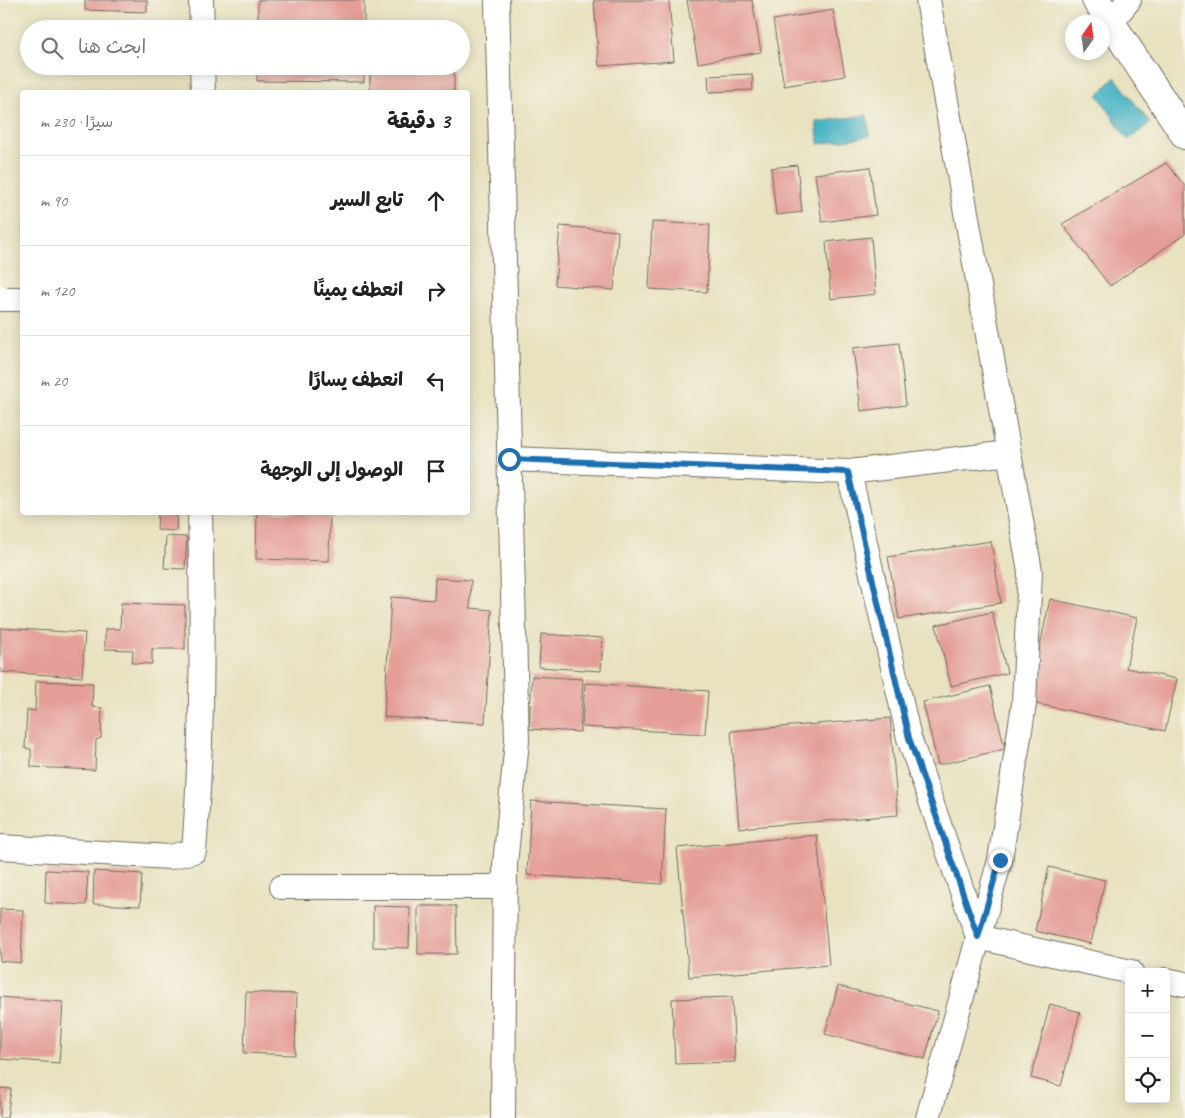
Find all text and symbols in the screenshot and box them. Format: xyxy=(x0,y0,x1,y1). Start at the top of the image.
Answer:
north arrow xyxy=(1065,15,1110,60)
search box xyxy=(20,20,470,75)
icon: search xyxy=(38,34,66,62)
text: ابحث هنا xyxy=(78,35,146,59)
text: 3 دقيقة xyxy=(387,108,450,134)
text: سيرًا · 230 m xyxy=(40,112,113,132)
icon: ahead xyxy=(422,187,450,215)
text: تابع السير xyxy=(331,188,403,212)
text: 90 m xyxy=(40,191,67,211)
icon: right xyxy=(422,277,450,305)
text: انعطف يمينًا xyxy=(314,278,403,302)
text: 120 m xyxy=(40,281,74,301)
icon: left xyxy=(422,367,450,395)
text: انعطف يسارًا xyxy=(309,368,403,392)
text: 20 m xyxy=(40,371,67,391)
route start xyxy=(498,448,521,471)
icon: arrive xyxy=(422,457,450,485)
text: الوصول إلى الوجهة xyxy=(260,458,403,482)
route end xyxy=(989,849,1012,872)
map controls xyxy=(1125,968,1170,1103)
button: + xyxy=(1125,968,1170,1013)
button: − xyxy=(1125,1013,1170,1058)
button: locate xyxy=(1125,1058,1170,1103)

